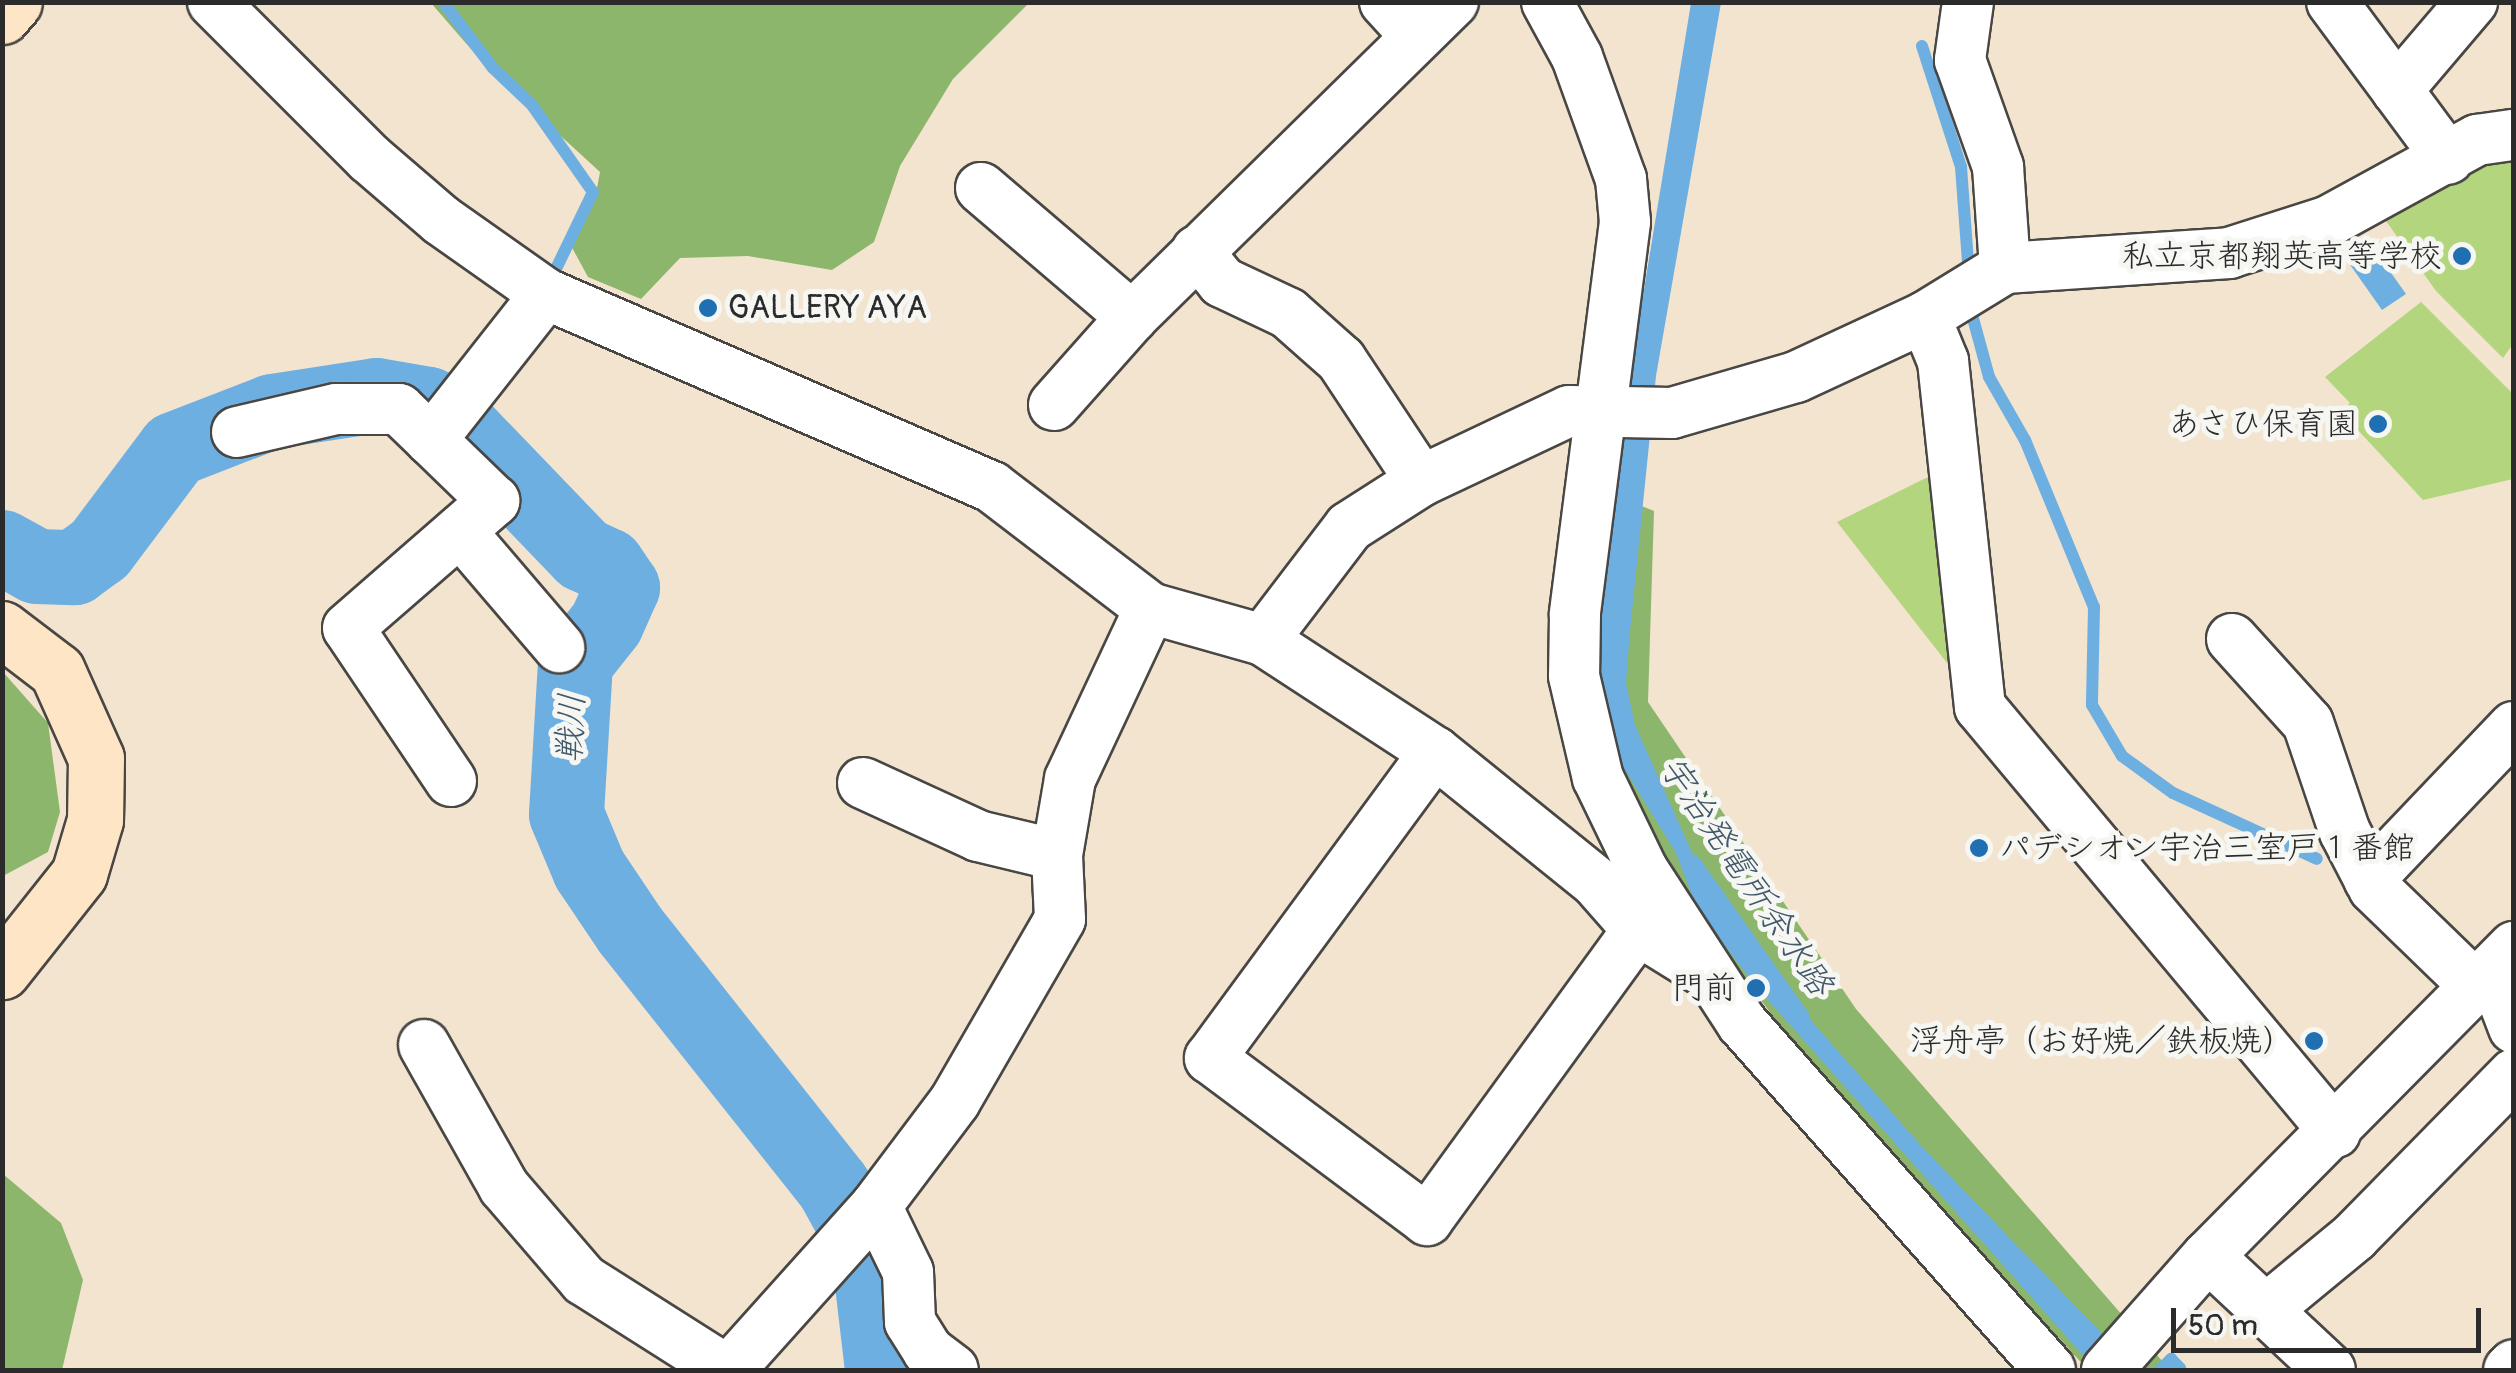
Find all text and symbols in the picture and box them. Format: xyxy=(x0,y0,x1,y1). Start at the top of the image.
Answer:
place label: 私立京都翔英高等学校 xyxy=(2122,237,2442,275)
marker: 私立京都翔英高等学校 xyxy=(2451,245,2473,267)
place label: GALLERY AYA xyxy=(728,289,927,327)
marker: GALLERY AYA xyxy=(697,297,719,319)
place label: あさひ保育園 xyxy=(2166,405,2358,443)
marker: あさひ保育園 xyxy=(2367,413,2389,435)
water label: 戦川 xyxy=(548,692,594,764)
water label: 宇治発電所余水路 xyxy=(1650,748,1842,1004)
place label: パデシオン宇治三室戸１番館 xyxy=(1999,829,2415,867)
marker: パデシオン宇治三室戸１番館 xyxy=(1968,837,1990,859)
place label: 門前 xyxy=(1672,969,1736,1007)
marker: 門前 xyxy=(1745,977,1767,999)
place label: 浮舟亭（お好焼／鉄板焼） xyxy=(1910,1022,2294,1060)
marker: 浮舟亭（お好焼／鉄板焼） xyxy=(2303,1030,2325,1052)
scale bar xyxy=(2176,1288,2486,1350)
text: 50 m xyxy=(2188,1307,2258,1344)

